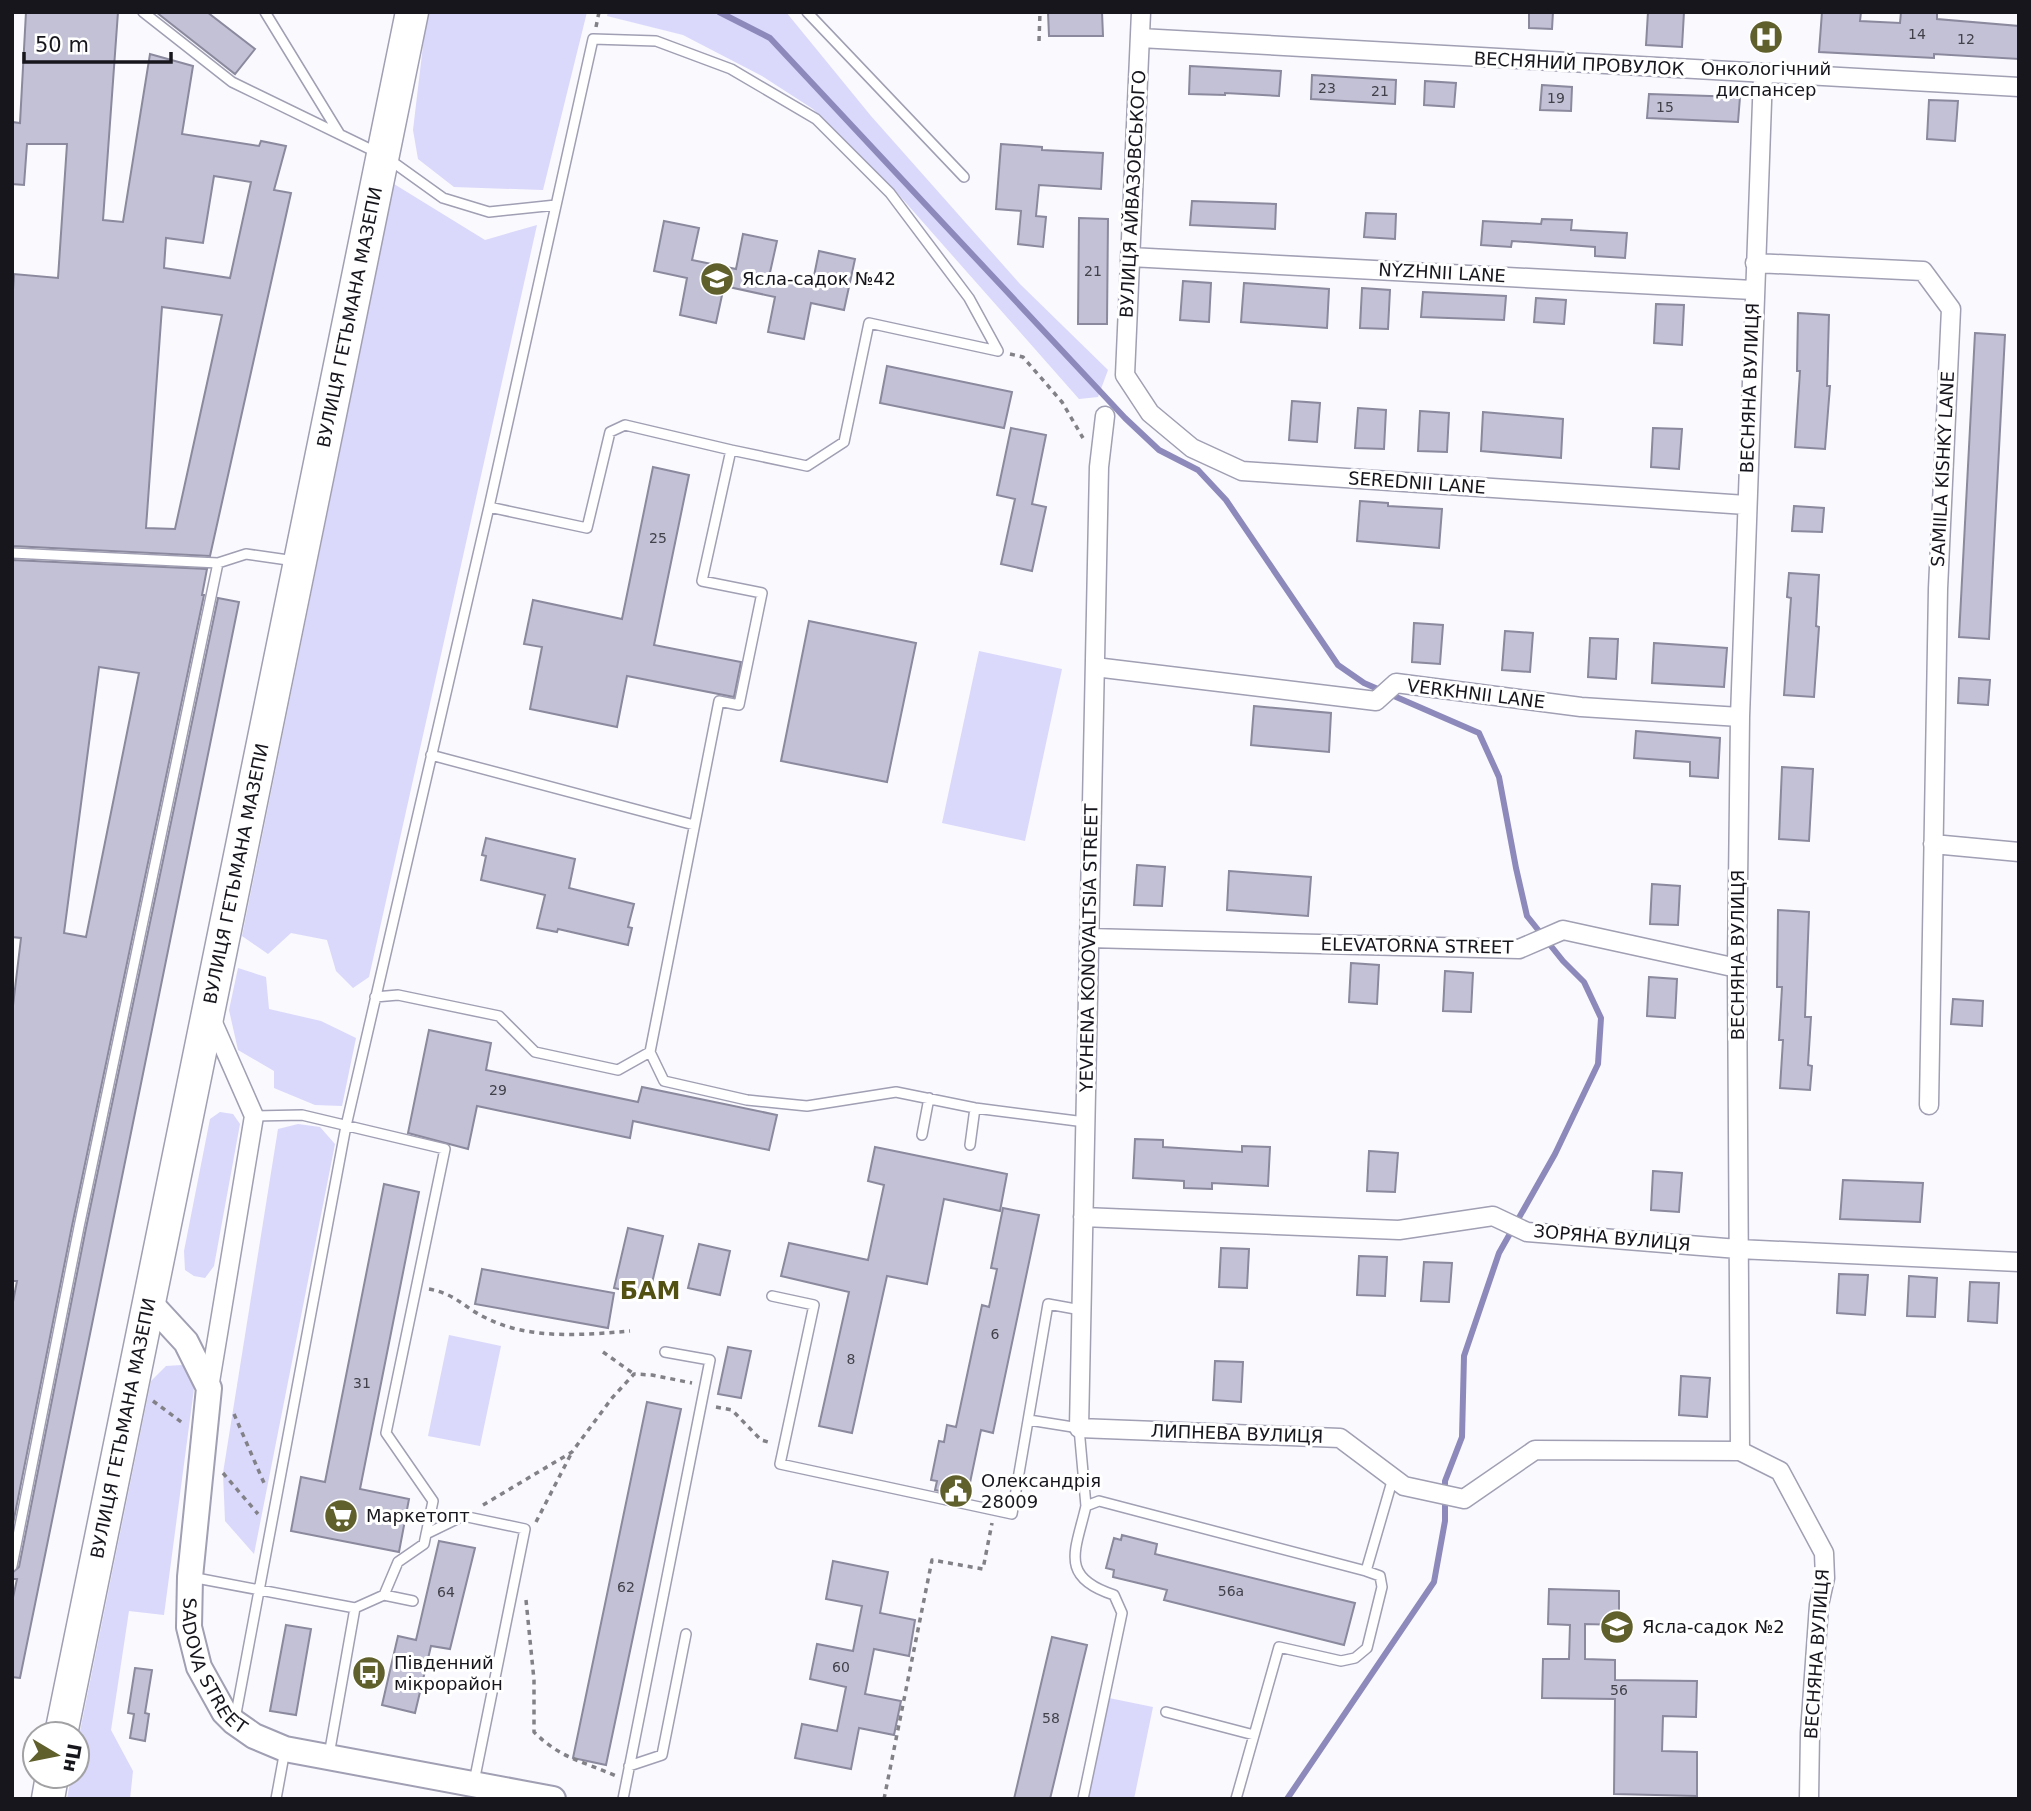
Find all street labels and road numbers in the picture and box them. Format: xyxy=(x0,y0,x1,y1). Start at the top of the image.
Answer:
street label: ВЕСНЯНИЙ ПРОВУЛОК xyxy=(1473,47,1685,80)
street label: ВУЛИЦЯ АЙВАЗОВСЬКОГО xyxy=(1116,70,1149,318)
street label: ВУЛИЦЯ ГЕТЬМАНА МАЗЕПИ xyxy=(313,185,386,449)
street label: NYZHNII LANE xyxy=(1378,259,1506,286)
street label: ВЕСНЯНА ВУЛИЦЯ xyxy=(1736,302,1763,474)
street label: SAMIILA KISHKY LANE xyxy=(1927,370,1958,568)
street label: SEREDNII LANE xyxy=(1348,467,1487,498)
street label: VERKHNII LANE xyxy=(1406,675,1546,712)
street label: ВУЛИЦЯ ГЕТЬМАНА МАЗЕПИ xyxy=(199,741,273,1006)
street label: YEVHENA KONOVALTSIA STREET xyxy=(1075,802,1102,1094)
street label: ВЕСНЯНА ВУЛИЦЯ xyxy=(1727,870,1748,1040)
street label: ELEVATORNA STREET xyxy=(1320,933,1515,958)
street label: ЗОРЯНА ВУЛИЦЯ xyxy=(1533,1220,1691,1255)
street label: ВУЛИЦЯ ГЕТЬМАНА МАЗЕПИ xyxy=(86,1296,160,1560)
street label: ЛИПНЕВА ВУЛИЦЯ xyxy=(1150,1420,1324,1447)
street label: ВЕСНЯНА ВУЛИЦЯ xyxy=(1800,1568,1833,1740)
street label: SADOVA STREET xyxy=(178,1597,252,1739)

